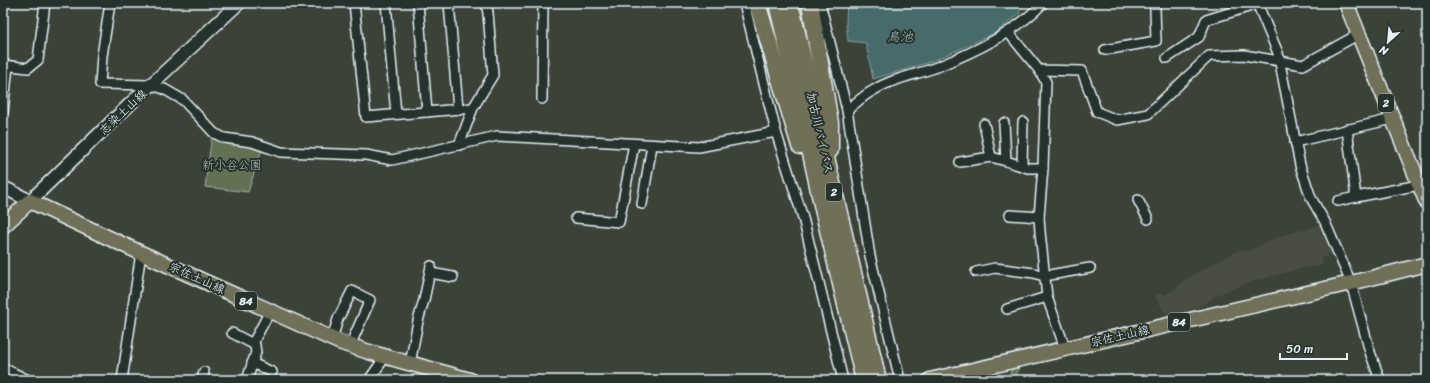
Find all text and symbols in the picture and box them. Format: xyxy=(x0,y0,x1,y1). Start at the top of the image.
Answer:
north arrow xyxy=(1368,22,1408,62)
water label: 鳥池 xyxy=(887,25,914,48)
text: N xyxy=(1376,40,1392,61)
street label: 志染土山線 xyxy=(94,83,152,141)
street label: 加古川バイパス xyxy=(800,90,840,176)
road number: 2 xyxy=(1378,94,1394,112)
park label: 新小谷公園 xyxy=(202,154,262,176)
road number: 2 xyxy=(826,183,842,201)
street label: 宗佐土山線 xyxy=(165,256,229,300)
road number: 84 xyxy=(235,292,257,310)
road number: 84 xyxy=(1168,313,1190,331)
street label: 宗佐土山線 xyxy=(1088,319,1152,353)
scale bar xyxy=(1280,335,1347,361)
text: 50 m xyxy=(1286,338,1313,360)

